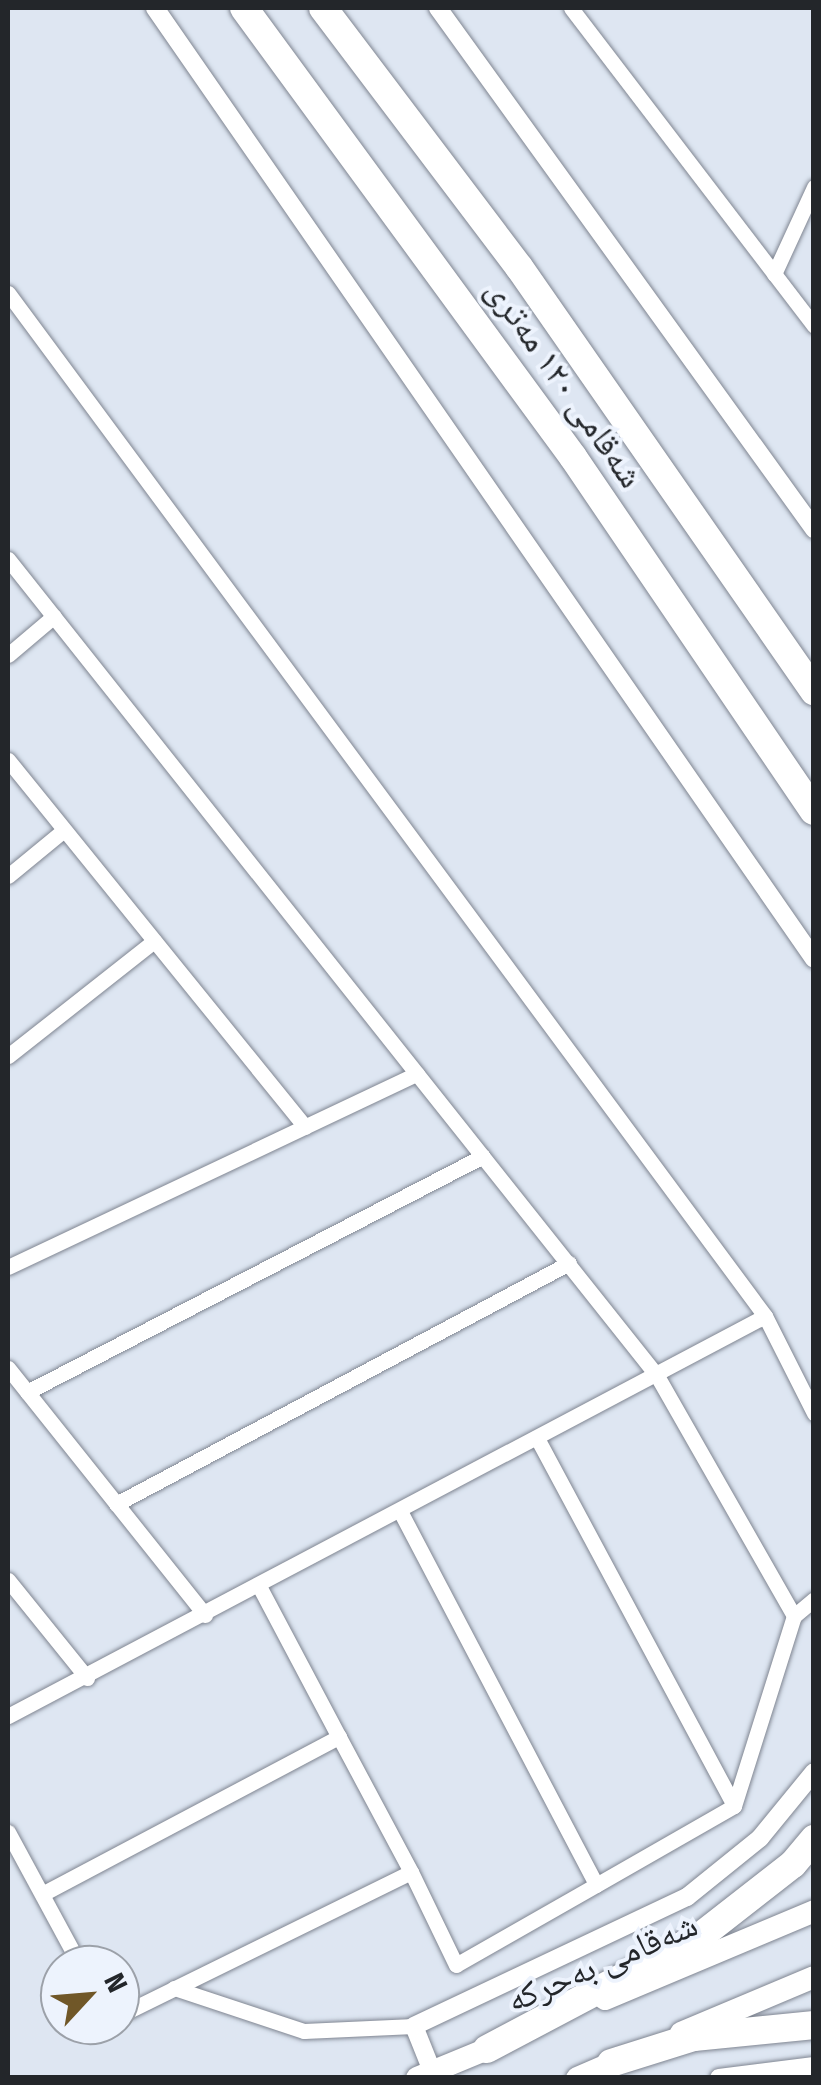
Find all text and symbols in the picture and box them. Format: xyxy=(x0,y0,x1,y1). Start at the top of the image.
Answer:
street label: شەقامی ١٢٠ مەتری xyxy=(477,270,653,496)
street label: شەقامی بەحرکە xyxy=(500,1903,704,2021)
north arrow xyxy=(40,1945,140,2045)
text: N xyxy=(97,1968,134,1997)

